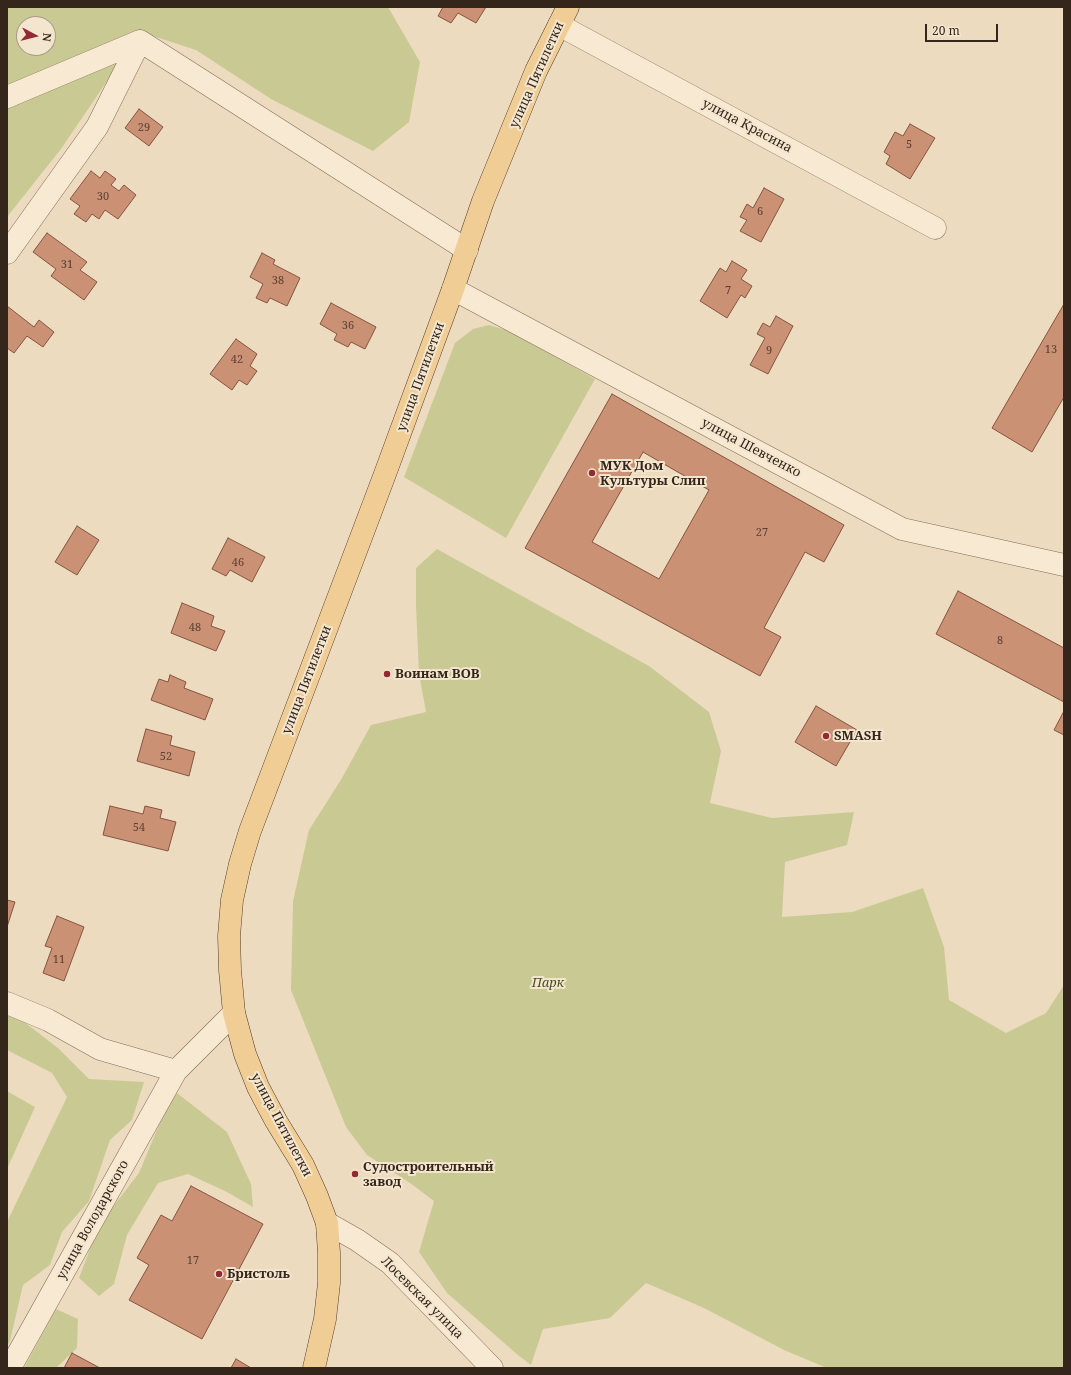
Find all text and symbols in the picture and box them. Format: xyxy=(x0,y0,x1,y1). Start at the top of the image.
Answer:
north arrow xyxy=(16,16,56,56)
scale bar xyxy=(927,16,1000,42)
street label: улица Пятилетки xyxy=(506,19,568,131)
text: 20 m xyxy=(932,22,960,39)
text: N xyxy=(39,32,55,43)
street label: улица Красина xyxy=(699,96,795,156)
house number: 29 xyxy=(138,121,150,135)
house number: 5 xyxy=(906,138,912,152)
house number: 30 xyxy=(97,190,109,204)
house number: 6 xyxy=(757,205,763,219)
house number: 31 xyxy=(61,258,73,272)
house number: 38 xyxy=(272,274,284,288)
house number: 7 xyxy=(725,284,731,298)
house number: 36 xyxy=(342,319,354,333)
street label: улица Пятилетки xyxy=(394,320,448,434)
house number: 13 xyxy=(1045,343,1057,357)
house number: 9 xyxy=(766,344,772,358)
house number: 42 xyxy=(231,353,243,367)
street label: улица Шевченко xyxy=(698,415,804,481)
place label: МУК Дом Культуры Слип xyxy=(600,458,705,489)
marker: МУК Дом Культуры Слип xyxy=(587,468,597,478)
house number: 27 xyxy=(756,526,768,540)
house number: 46 xyxy=(232,556,244,570)
house number: 48 xyxy=(189,621,201,635)
street label: улица Пятилетки xyxy=(279,623,335,737)
house number: 8 xyxy=(997,634,1003,648)
place label: Воинам ВОВ xyxy=(395,666,480,682)
marker: Воинам ВОВ xyxy=(382,669,392,679)
place label: SMASH xyxy=(834,728,882,744)
marker: SMASH xyxy=(821,731,831,741)
house number: 52 xyxy=(160,750,172,764)
house number: 54 xyxy=(133,821,145,835)
house number: 11 xyxy=(53,953,65,967)
park label: Парк xyxy=(532,975,564,991)
street label: улица Пятилетки xyxy=(247,1071,315,1179)
street label: улица Володарского xyxy=(54,1158,132,1282)
place label: Судостроительный завод xyxy=(363,1159,494,1190)
marker: Судостроительный завод xyxy=(350,1169,360,1179)
house number: 17 xyxy=(187,1254,199,1268)
street label: Лосевская улица xyxy=(378,1254,466,1342)
place label: Бристоль xyxy=(227,1266,290,1282)
marker: Бристоль xyxy=(214,1269,224,1279)

